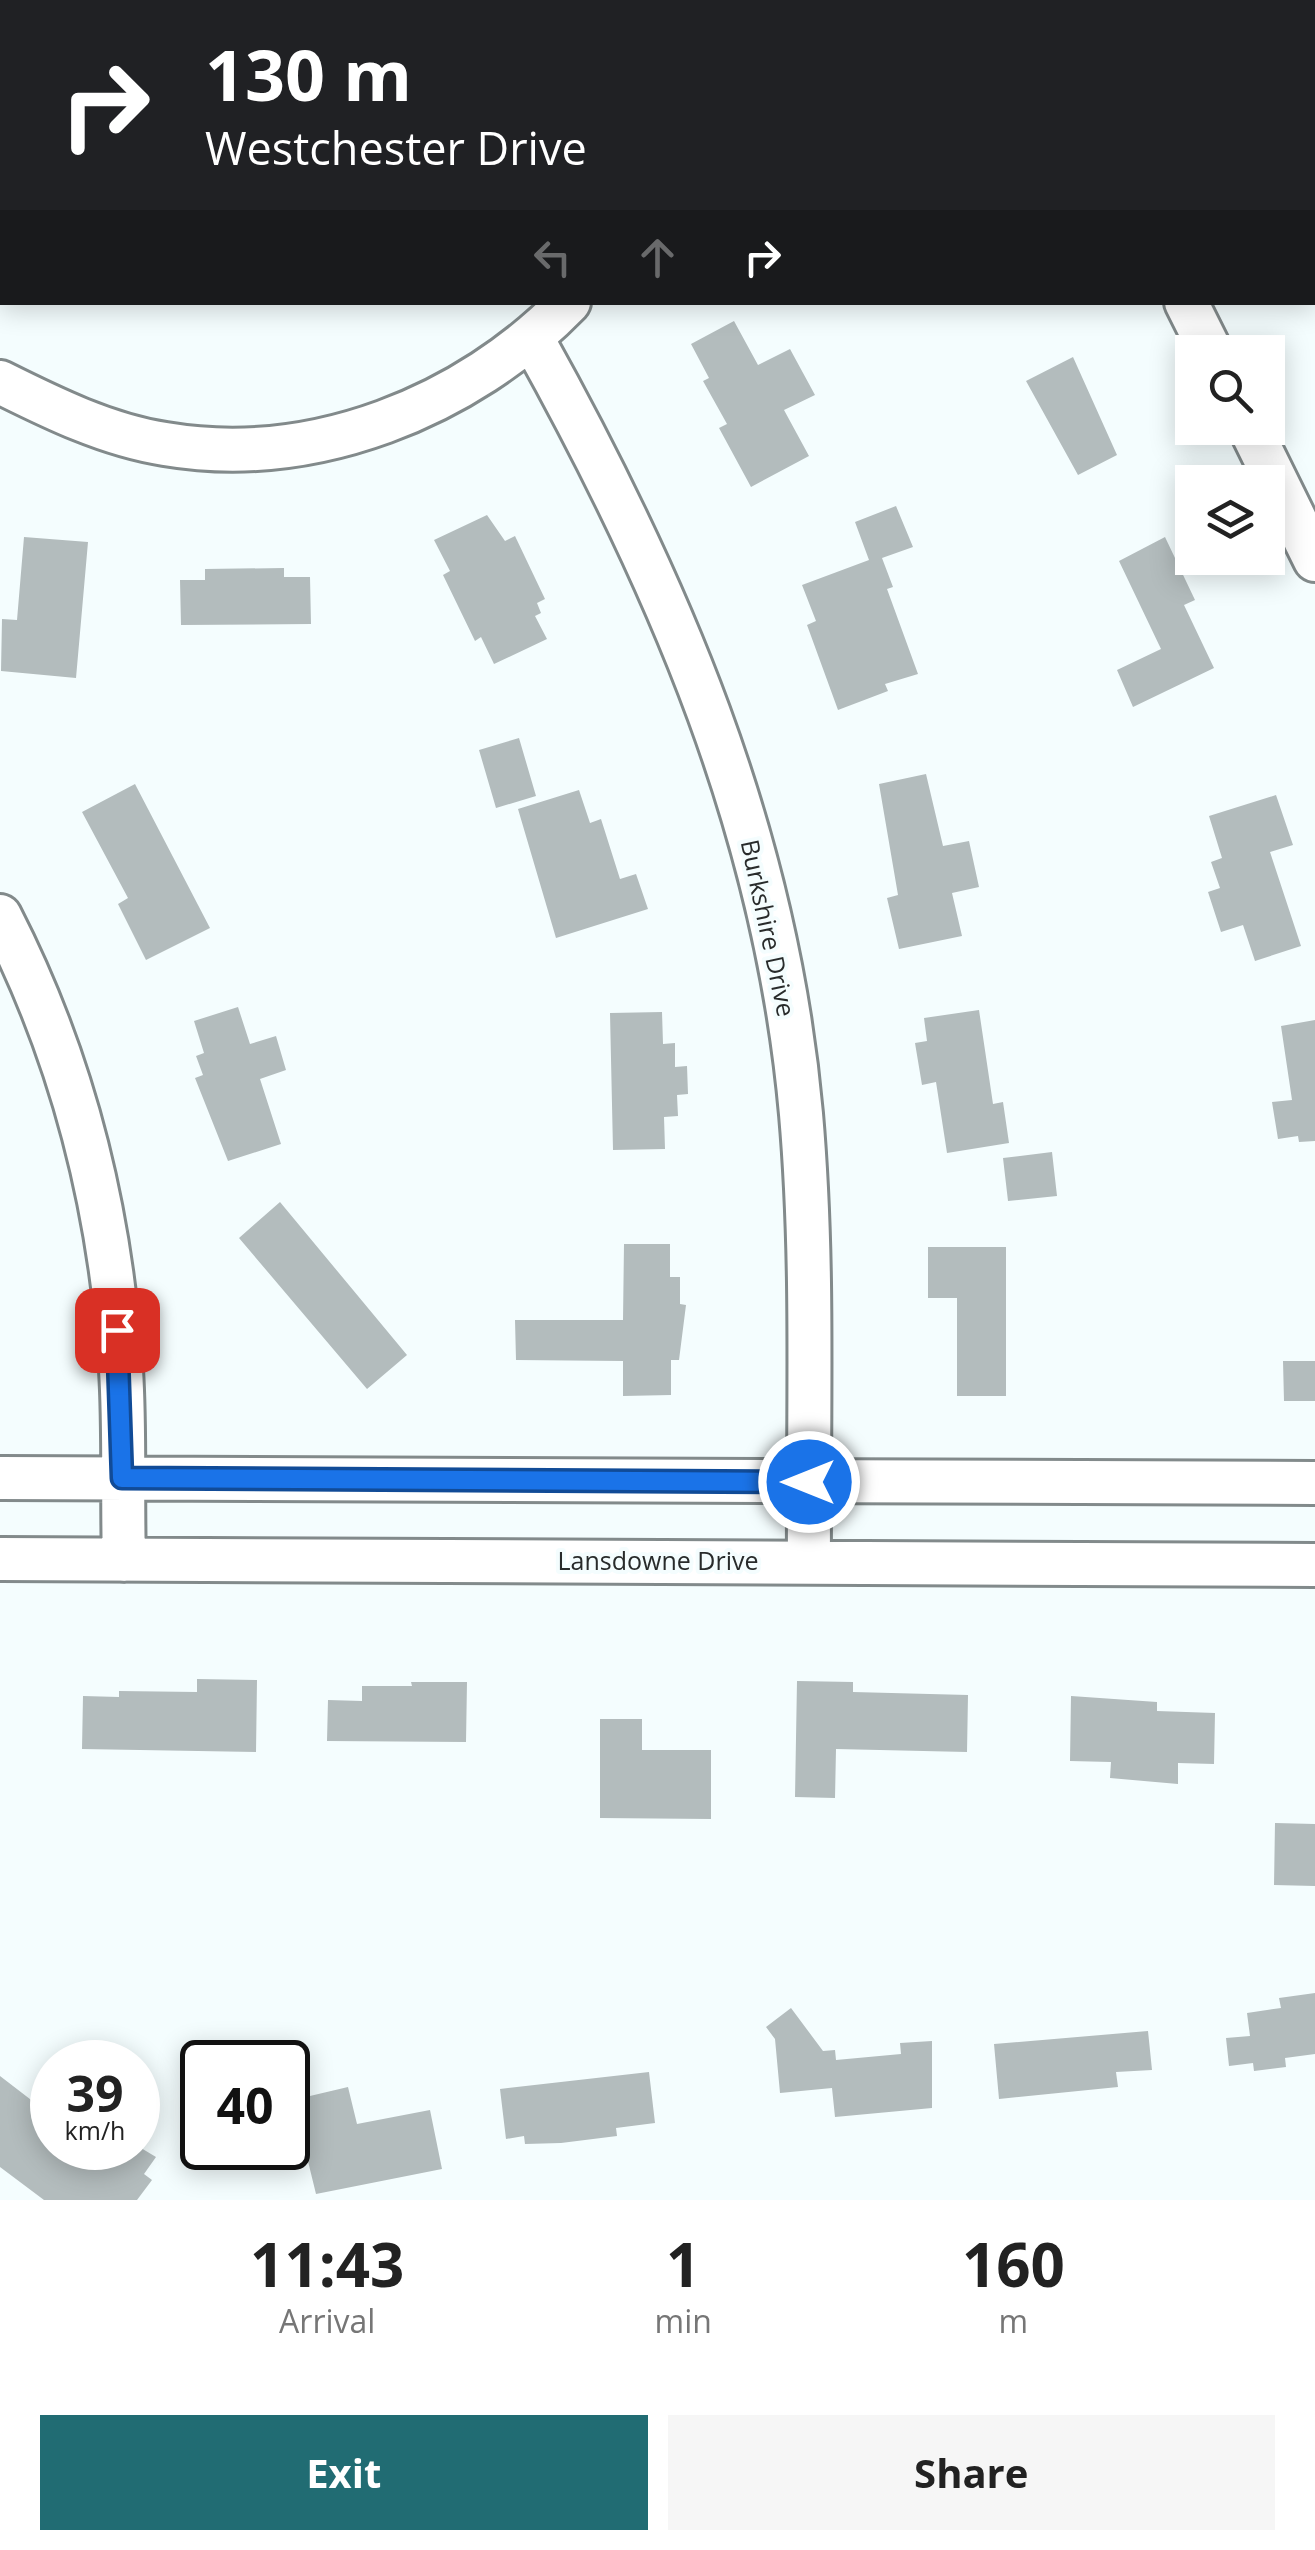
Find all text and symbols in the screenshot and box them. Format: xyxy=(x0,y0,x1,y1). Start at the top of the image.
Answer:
text: 130 m xyxy=(205,26,412,122)
icon: right xyxy=(40,40,170,170)
text: Westchester Drive xyxy=(205,117,587,178)
icon: left xyxy=(525,230,580,285)
icon: ahead xyxy=(630,230,685,285)
icon: right xyxy=(735,230,790,285)
map controls xyxy=(1175,335,1285,575)
button: search xyxy=(1175,335,1285,445)
button: layers xyxy=(1175,465,1285,575)
street label: Burkshire Drive xyxy=(734,836,804,1020)
pin xyxy=(75,1288,160,1373)
icon: arrive xyxy=(90,1303,145,1358)
position arrow xyxy=(757,1430,861,1534)
street label: Lansdowne Drive xyxy=(558,1543,758,1577)
speed limit sign: 40 xyxy=(180,2040,310,2170)
text: 39 xyxy=(66,2059,124,2127)
text: km/h xyxy=(65,2113,125,2147)
text: 11:43 xyxy=(250,2223,404,2305)
text: 1 xyxy=(666,2223,700,2305)
text: 160 xyxy=(962,2223,1065,2305)
text: Arrival xyxy=(279,2299,375,2342)
text: min xyxy=(655,2299,712,2342)
text: m xyxy=(999,2299,1028,2342)
button: Exit xyxy=(40,2415,648,2530)
button: Share xyxy=(668,2415,1275,2530)

